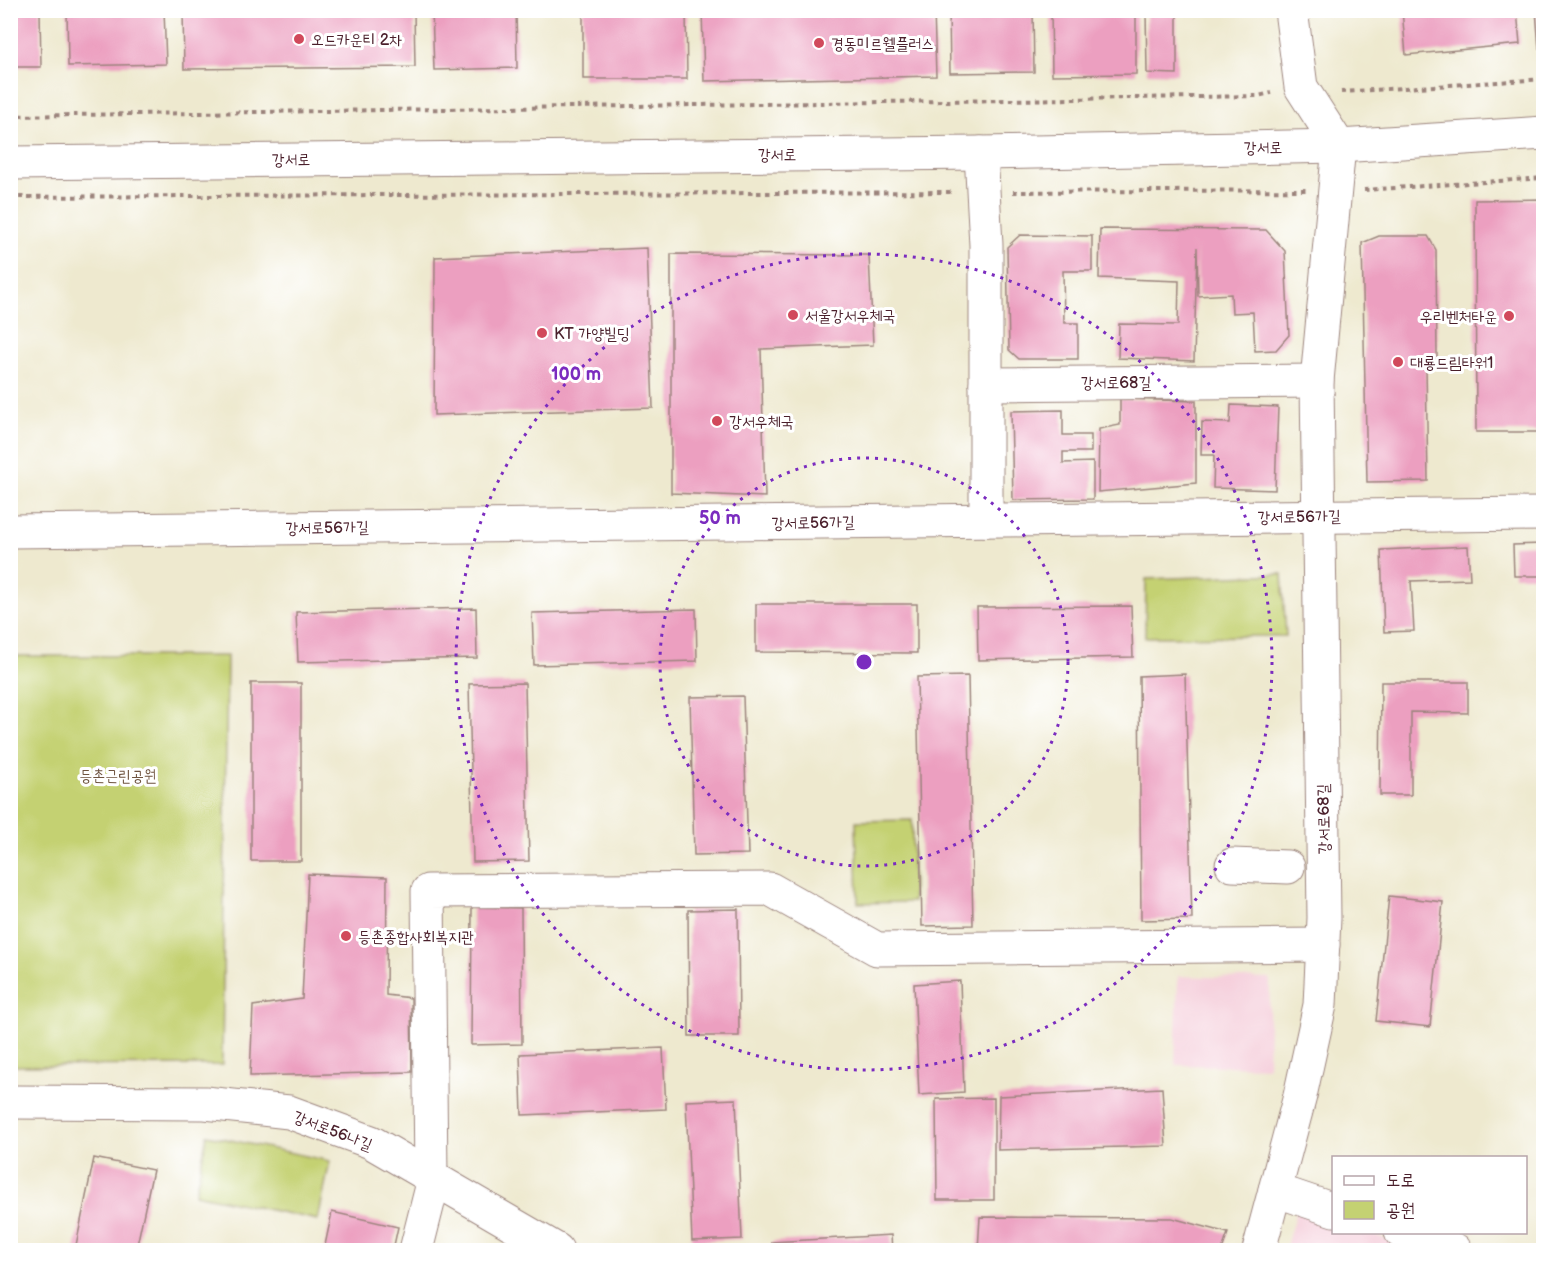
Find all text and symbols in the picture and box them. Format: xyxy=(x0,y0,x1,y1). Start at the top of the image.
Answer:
place label: 오드카운티 2차 xyxy=(311,31,402,50)
marker: 오드카운티 2차 xyxy=(292,32,306,46)
place label: 경동미르웰플러스 xyxy=(831,35,934,54)
marker: 경동미르웰플러스 xyxy=(812,36,826,50)
street label: 강서로 xyxy=(1244,139,1283,158)
street label: 강서로 xyxy=(758,146,796,165)
street label: 강서로 xyxy=(272,151,311,170)
place label: 서울강서우체국 xyxy=(805,307,895,326)
marker: 서울강서우체국 xyxy=(786,308,800,322)
place label: 우리벤처타운 xyxy=(1420,308,1497,327)
marker: 우리벤처타운 xyxy=(1502,309,1516,323)
place label: KT 가양빌딩 xyxy=(554,325,630,344)
marker: KT 가양빌딩 xyxy=(535,326,549,340)
place label: 대룡드림타워1 xyxy=(1410,354,1493,373)
marker: 대룡드림타워1 xyxy=(1391,355,1405,369)
text: 100 m xyxy=(551,364,601,385)
street label: 강서로68길 xyxy=(1081,374,1151,393)
place label: 강서우체국 xyxy=(729,413,794,432)
marker: 강서우체국 xyxy=(710,414,724,428)
street label: 강서로56가길 xyxy=(1257,507,1341,528)
text: 50 m xyxy=(699,508,741,529)
street label: 강서로56가길 xyxy=(771,513,855,534)
street label: 강서로56가길 xyxy=(285,518,369,539)
centre of rings xyxy=(854,652,874,672)
park label: 등촌근린공원 xyxy=(79,767,157,786)
street label: 강서로68길 xyxy=(1314,783,1335,854)
place label: 등촌종합사회복지관 xyxy=(358,928,474,947)
marker: 등촌종합사회복지관 xyxy=(339,929,353,943)
street label: 강서로56나길 xyxy=(290,1108,375,1155)
legend xyxy=(1332,1156,1527,1234)
text: 도로 xyxy=(1386,1170,1415,1191)
text: 공원 xyxy=(1386,1200,1415,1221)

